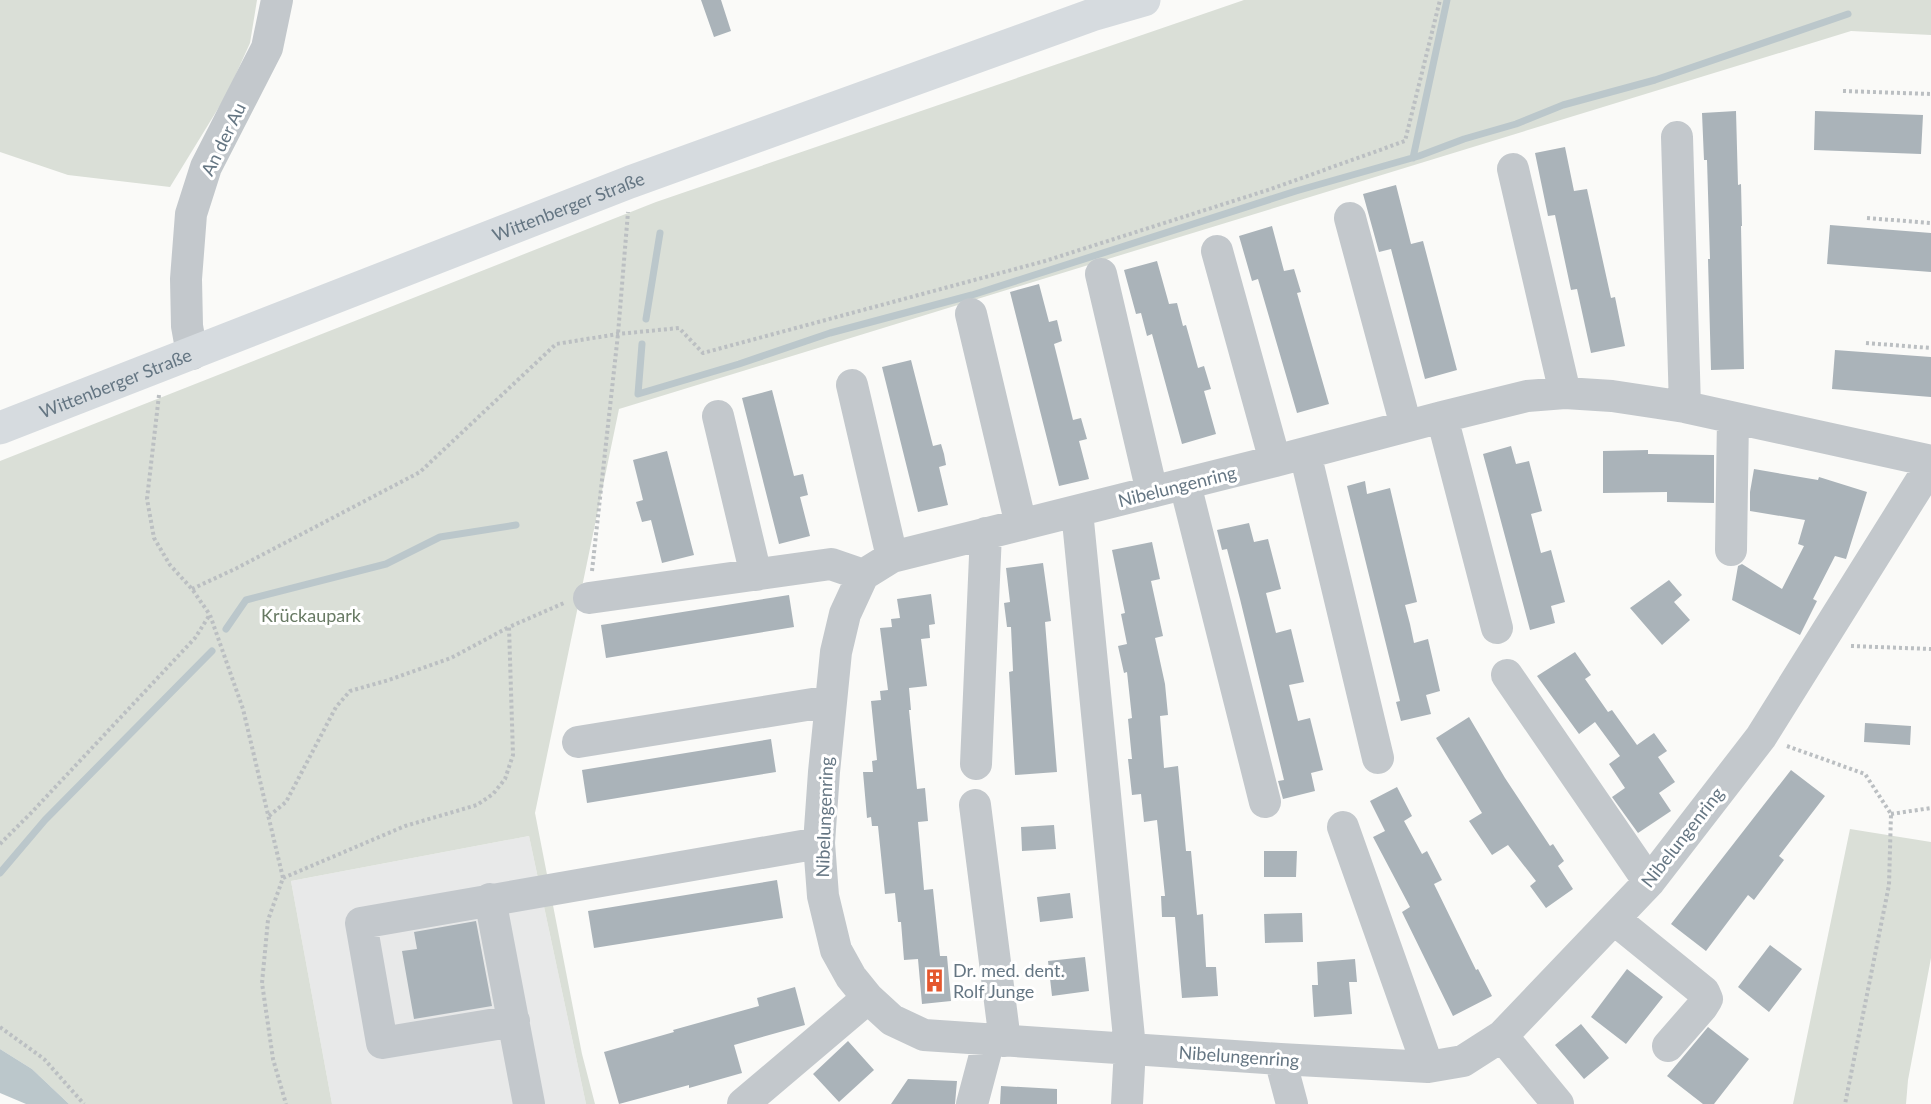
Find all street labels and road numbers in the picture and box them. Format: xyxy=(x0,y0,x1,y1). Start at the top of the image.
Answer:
street label: An der Au xyxy=(196,99,250,179)
street label: Wittenberger Straße xyxy=(489,167,647,246)
street label: Wittenberger Straße xyxy=(36,343,195,422)
street label: Nibelungenring xyxy=(1116,461,1238,511)
street label: Nibelungenring xyxy=(811,756,837,878)
street label: Nibelungenring xyxy=(1636,783,1728,891)
street label: Nibelungenring xyxy=(1178,1041,1300,1071)

